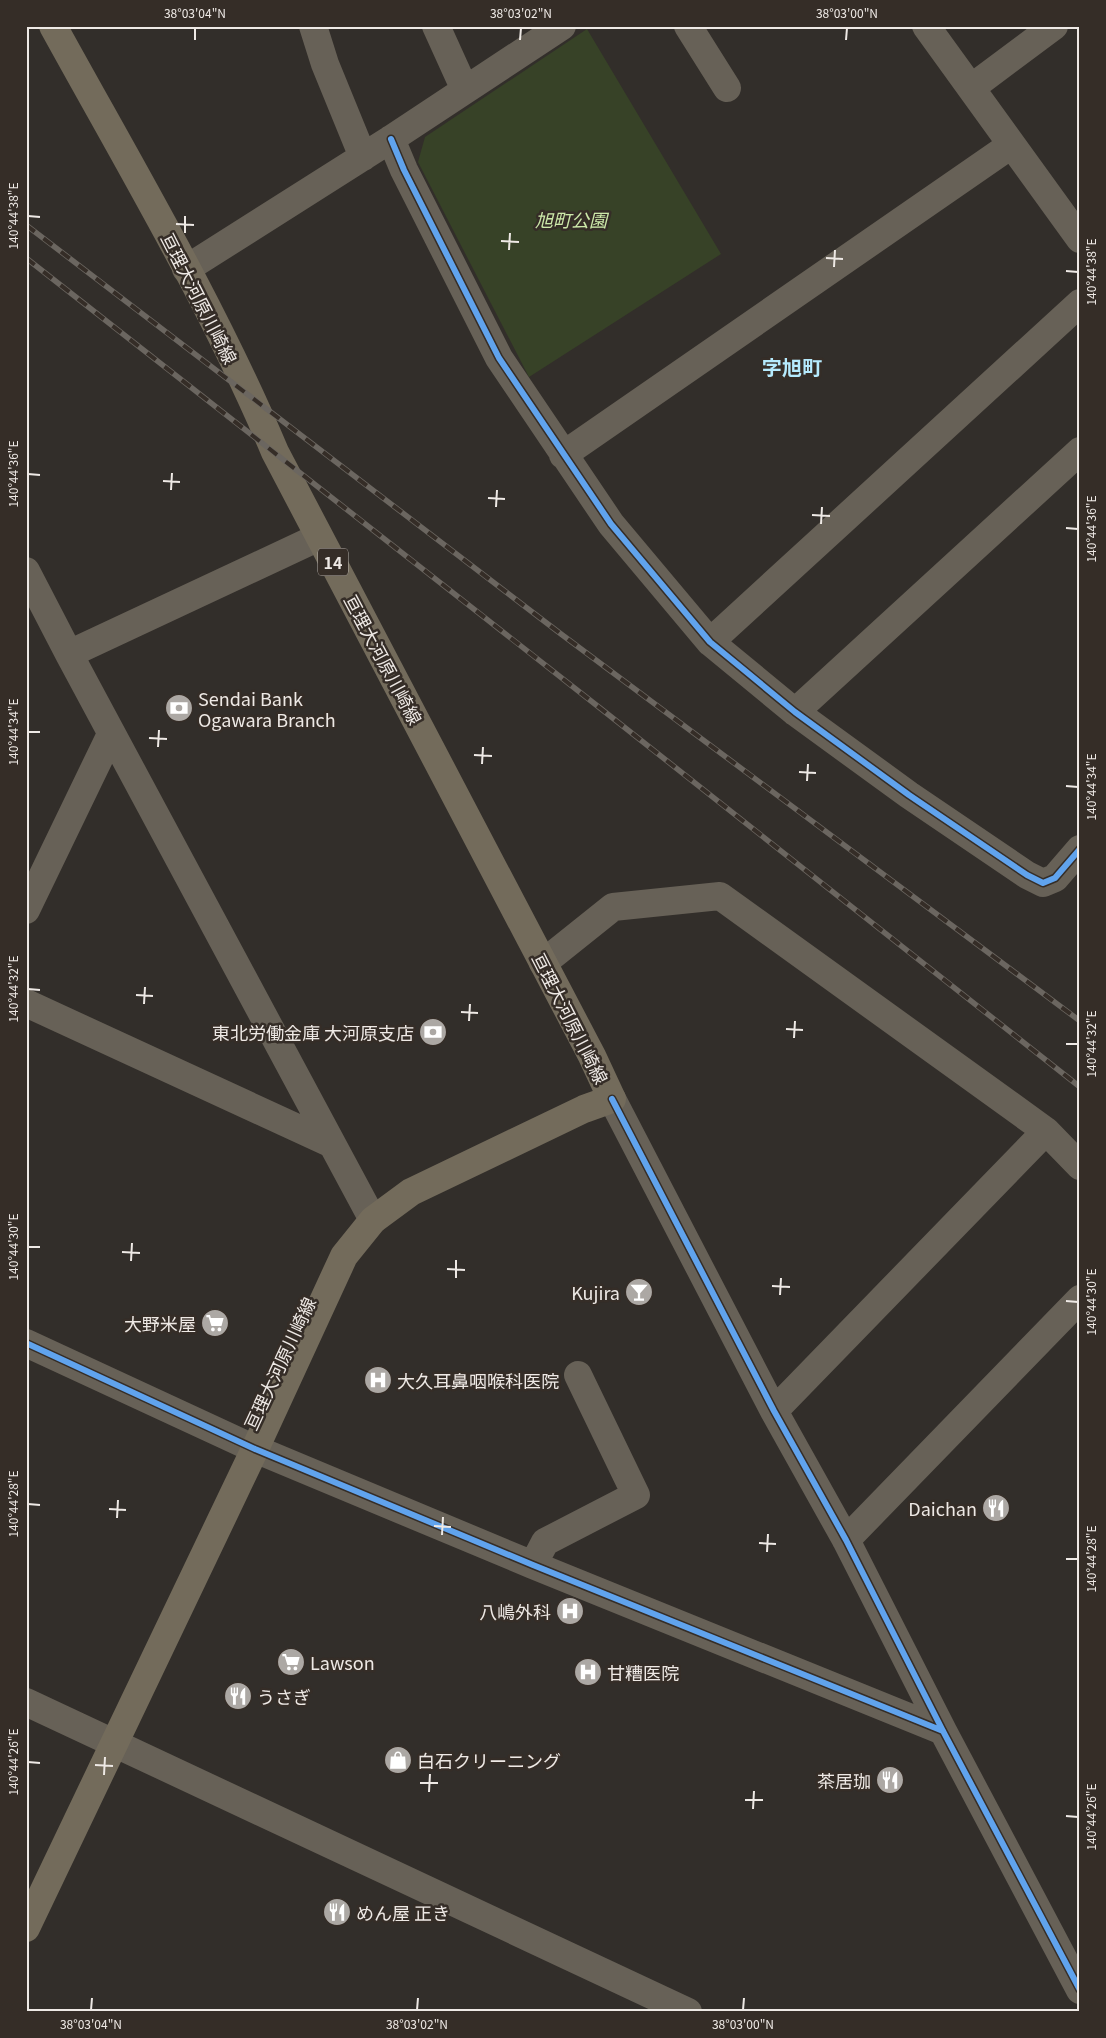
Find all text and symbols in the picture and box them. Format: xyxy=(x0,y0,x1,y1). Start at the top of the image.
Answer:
text: 38°03'04"N xyxy=(164,4,226,21)
text: 38°03'02"N xyxy=(490,4,552,21)
text: 38°03'00"N xyxy=(816,4,878,21)
text: 140°44'38"E xyxy=(4,182,21,250)
park label: 旭町公園 xyxy=(535,206,610,232)
street label: 亘理大河原川崎線 xyxy=(156,228,244,368)
text: 140°44'38"E xyxy=(1082,238,1099,306)
district label: 字旭町 xyxy=(762,352,822,381)
text: 140°44'36"E xyxy=(4,440,21,508)
text: 140°44'36"E xyxy=(1082,495,1099,563)
road number: 14 xyxy=(318,548,348,576)
street label: 亘理大河原川崎線 xyxy=(339,589,429,729)
place label: Sendai Bank Ogawara Branch xyxy=(198,685,336,732)
bank icon: Sendai Bank Ogawara Branch xyxy=(164,693,194,723)
text: 140°44'34"E xyxy=(4,698,21,766)
text: 140°44'34"E xyxy=(1082,753,1099,821)
street label: 亘理大河原川崎線 xyxy=(527,948,615,1088)
text: 140°44'32"E xyxy=(4,955,21,1023)
text: 140°44'32"E xyxy=(1082,1010,1099,1078)
bank icon: 東北労働金庫 大河原支店 xyxy=(418,1017,448,1047)
place label: 東北労働金庫 大河原支店 xyxy=(212,1019,414,1045)
text: 140°44'30"E xyxy=(4,1213,21,1281)
text: 140°44'30"E xyxy=(1082,1268,1099,1336)
bar icon: Kujira xyxy=(624,1277,654,1307)
place label: Kujira xyxy=(571,1279,620,1305)
street label: 亘理大河原川崎線 xyxy=(237,1292,321,1434)
supermarket icon: 大野米屋 xyxy=(200,1308,230,1338)
place label: 大野米屋 xyxy=(124,1310,196,1336)
hospital icon: 大久耳鼻咽喉科医院 xyxy=(363,1365,393,1395)
place label: 大久耳鼻咽喉科医院 xyxy=(397,1367,559,1393)
text: 140°44'28"E xyxy=(4,1470,21,1538)
restaurant icon: Daichan xyxy=(981,1493,1011,1523)
place label: Daichan xyxy=(908,1495,977,1521)
text: 140°44'28"E xyxy=(1082,1525,1099,1593)
hospital icon: 八嶋外科 xyxy=(555,1596,585,1626)
place label: 八嶋外科 xyxy=(479,1598,551,1624)
supermarket icon: Lawson xyxy=(276,1647,306,1677)
place label: Lawson xyxy=(310,1649,375,1675)
hospital icon: 甘糟医院 xyxy=(573,1657,603,1687)
place label: 甘糟医院 xyxy=(607,1659,679,1685)
restaurant icon: うさぎ xyxy=(223,1681,253,1711)
place label: うさぎ xyxy=(257,1683,311,1709)
text: 140°44'26"E xyxy=(4,1728,21,1796)
shop icon: 白石クリーニング xyxy=(383,1745,413,1775)
place label: 白石クリーニング xyxy=(417,1747,561,1773)
restaurant icon: 茶居珈 xyxy=(875,1765,905,1795)
place label: 茶居珈 xyxy=(817,1767,871,1793)
text: 140°44'26"E xyxy=(1082,1783,1099,1851)
restaurant icon: めん屋 正き xyxy=(322,1897,352,1927)
place label: めん屋 正き xyxy=(356,1899,450,1925)
text: 38°03'04"N xyxy=(60,2015,122,2032)
text: 38°03'02"N xyxy=(386,2015,448,2032)
text: 38°03'00"N xyxy=(712,2015,774,2032)

